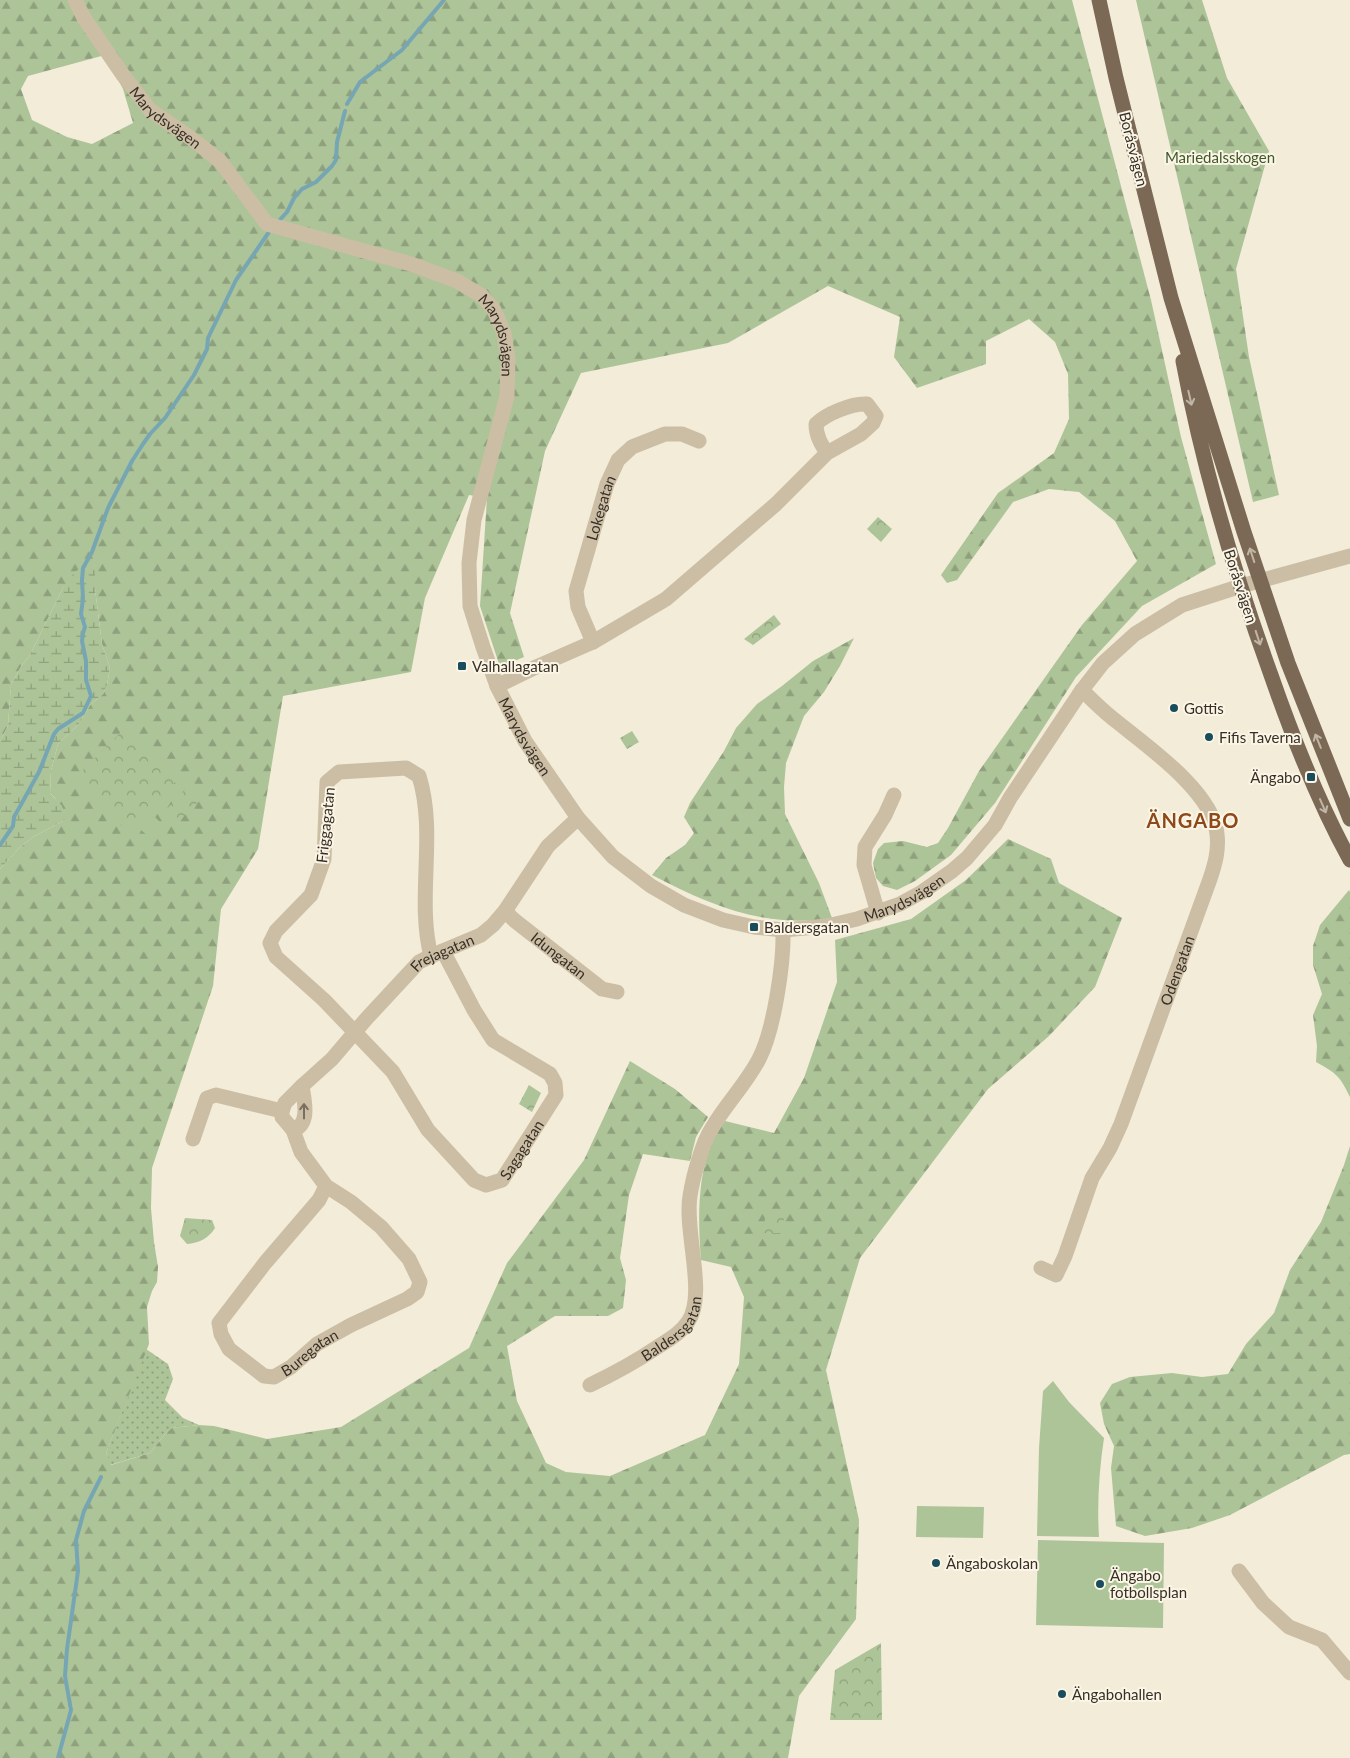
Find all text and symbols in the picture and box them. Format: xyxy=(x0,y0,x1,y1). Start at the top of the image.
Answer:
street label: Marydsvägen xyxy=(126,83,205,152)
street label: Boråsvägen xyxy=(1116,110,1152,188)
park label: Mariedalsskogen xyxy=(1165,148,1275,166)
street label: Marydsvägen xyxy=(475,290,517,377)
one-way arrow xyxy=(1186,389,1195,405)
street label: Lokegatan xyxy=(582,472,619,542)
street label: Boråsvägen xyxy=(1221,547,1261,625)
one-way arrow xyxy=(1246,548,1256,564)
one-way arrow xyxy=(1254,630,1263,646)
place label: Valhallagatan xyxy=(472,657,559,675)
marker: Valhallagatan xyxy=(456,660,468,672)
street label: Marydsvägen xyxy=(495,694,555,779)
place label: Gottis xyxy=(1184,699,1224,717)
marker: Gottis xyxy=(1168,702,1180,714)
place label: Fifis Taverna xyxy=(1219,728,1301,746)
marker: Fifis Taverna xyxy=(1203,731,1215,743)
one-way arrow xyxy=(1313,734,1322,749)
place label: Ängabo xyxy=(1250,768,1301,786)
marker: Ängabo xyxy=(1305,771,1317,783)
street label: Friggagatan xyxy=(312,786,338,864)
one-way arrow xyxy=(1319,798,1329,813)
district label: ÄNGABO xyxy=(1146,808,1239,832)
street label: Marydsvägen xyxy=(861,870,948,925)
place label: Baldersgatan xyxy=(764,918,849,936)
marker: Baldersgatan xyxy=(748,921,760,933)
street label: Idungatan xyxy=(528,928,590,983)
street label: Frejagatan xyxy=(406,930,477,975)
street label: Odengatan xyxy=(1156,933,1198,1008)
one-way arrow xyxy=(299,1103,309,1119)
street label: Sagagatan xyxy=(496,1116,547,1183)
street label: Baldersgatan xyxy=(637,1295,705,1364)
street label: Buregatan xyxy=(278,1325,341,1380)
place label: Ängaboskolan xyxy=(946,1554,1038,1572)
marker: Ängaboskolan xyxy=(930,1557,942,1569)
place label: Ängabo fotbollsplan xyxy=(1110,1566,1187,1601)
marker: Ängabo fotbollsplan xyxy=(1094,1578,1106,1590)
place label: Ängabohallen xyxy=(1072,1685,1162,1703)
marker: Ängabohallen xyxy=(1056,1688,1068,1700)

